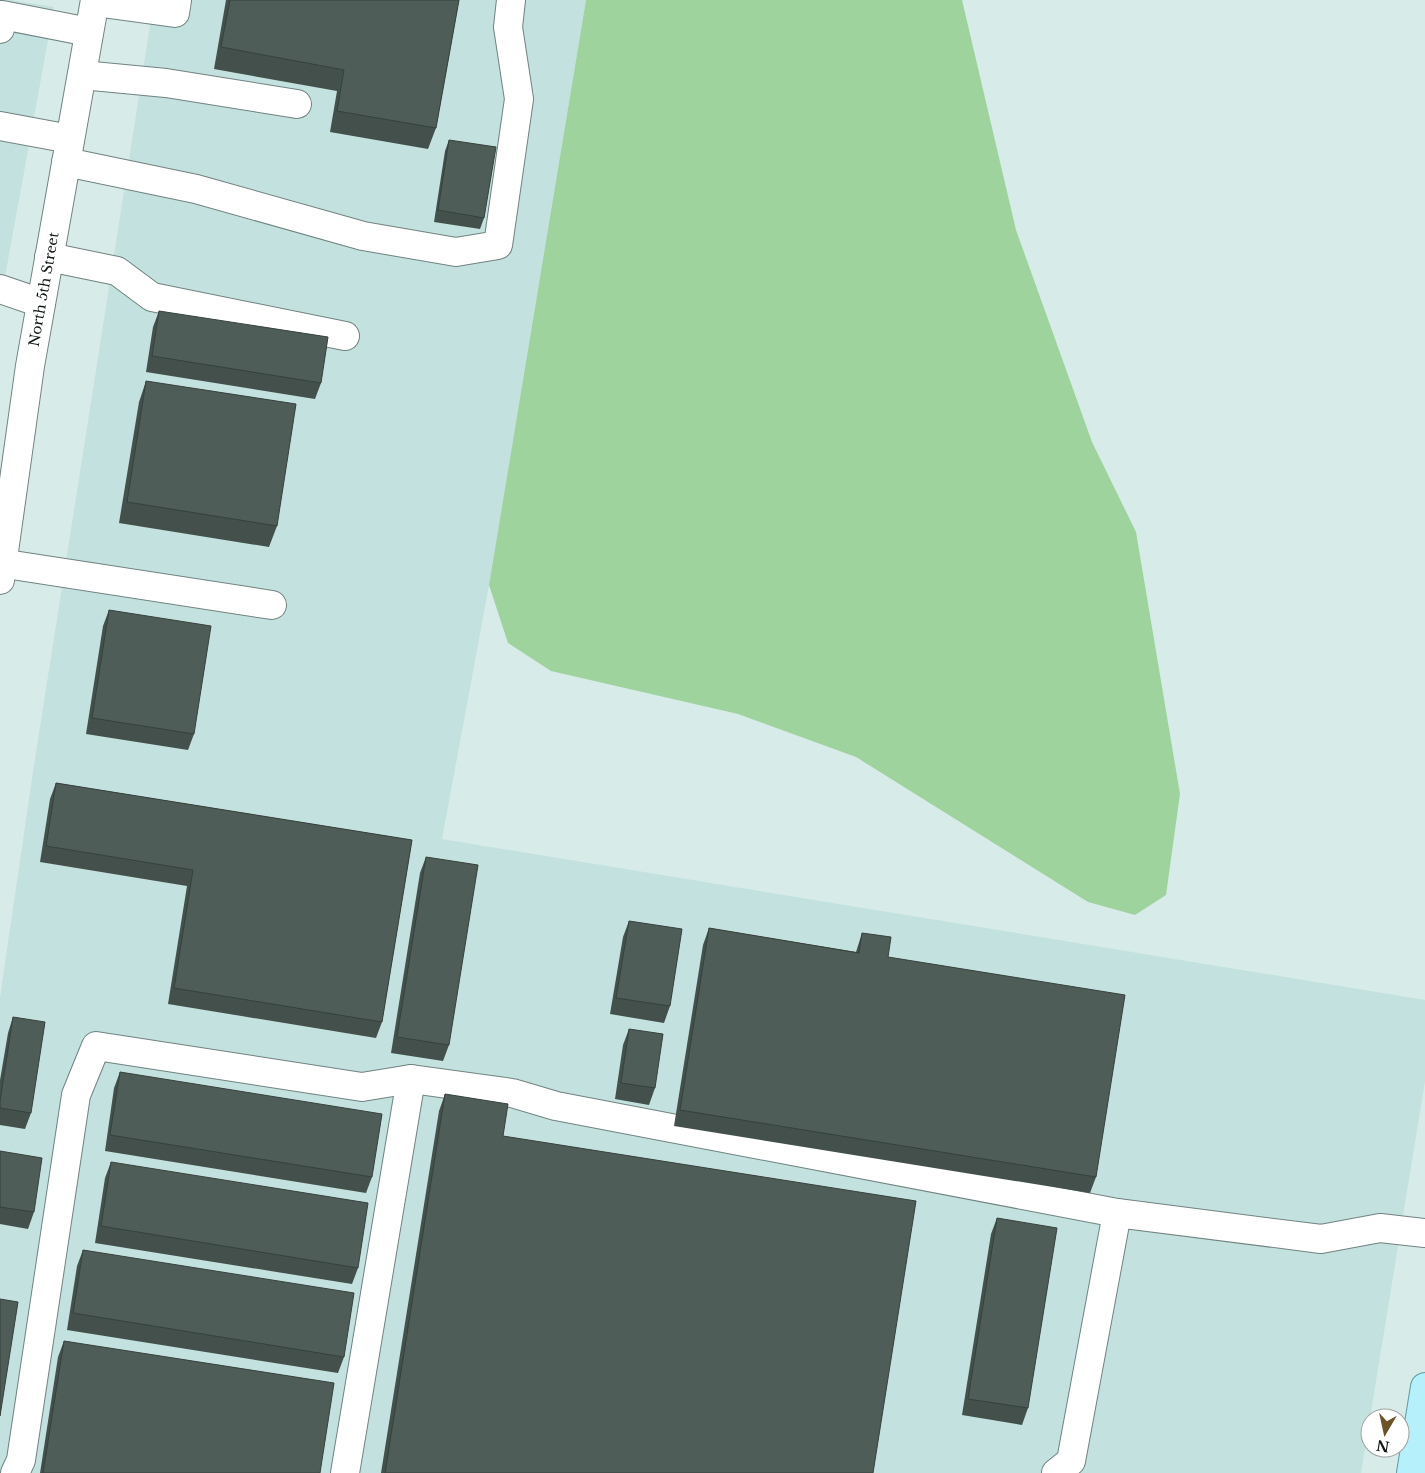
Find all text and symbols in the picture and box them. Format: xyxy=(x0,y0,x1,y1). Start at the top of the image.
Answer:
street label: North 5th Street xyxy=(25,230,63,348)
north arrow xyxy=(1360,1408,1410,1458)
text: N xyxy=(1375,1436,1391,1456)

